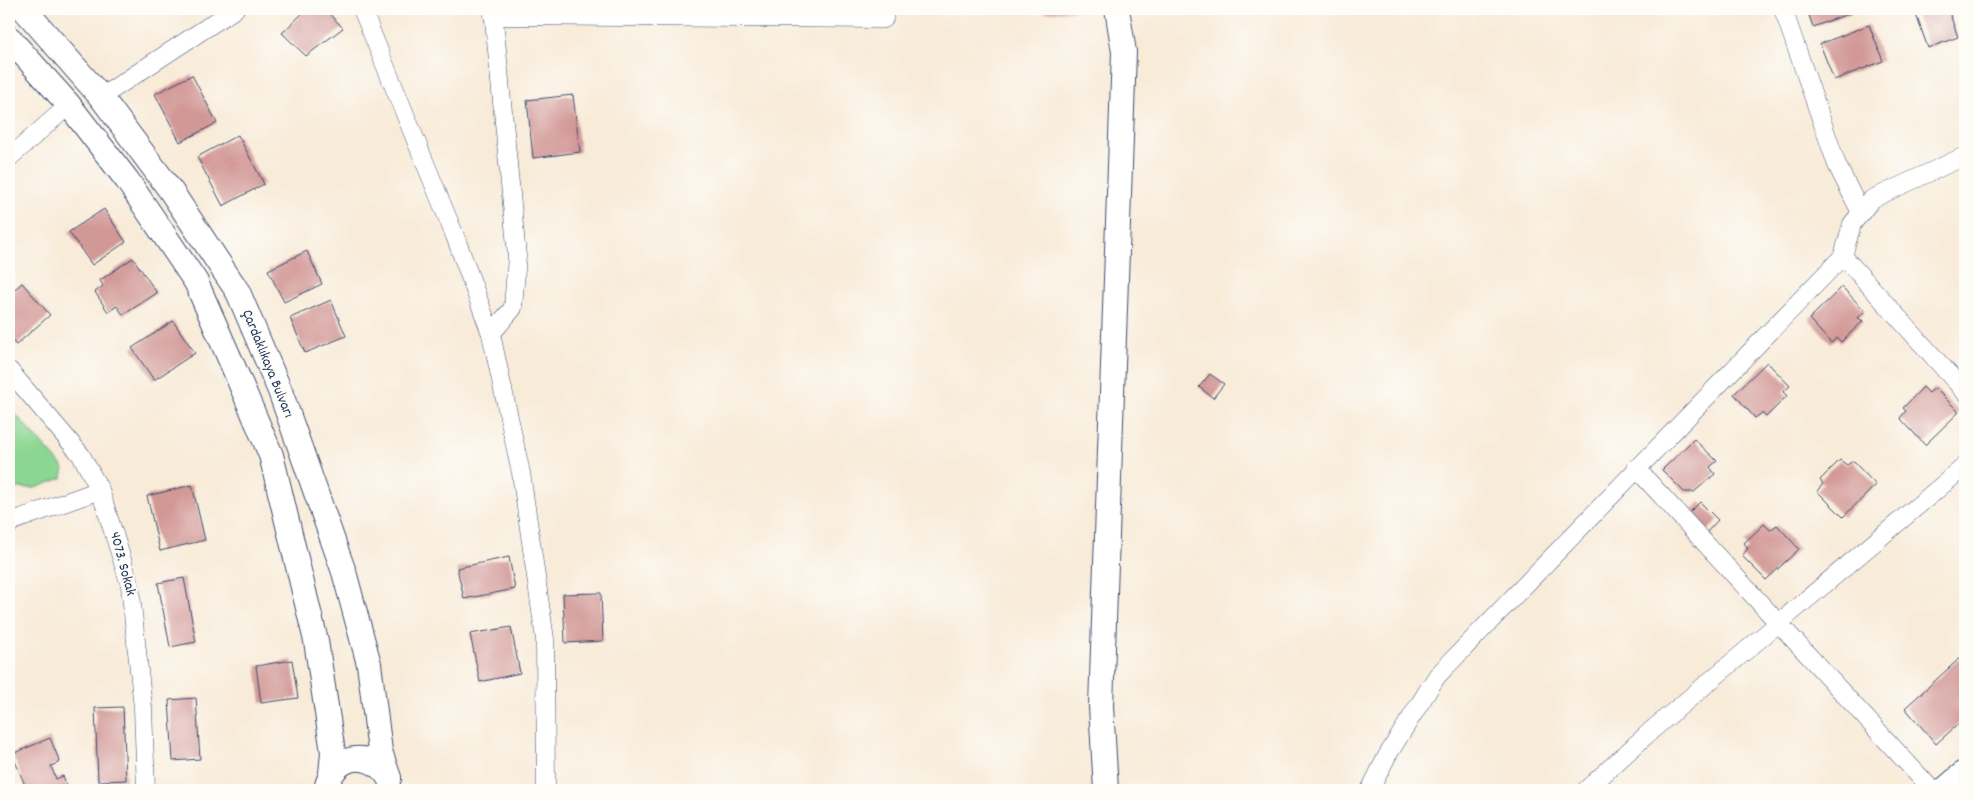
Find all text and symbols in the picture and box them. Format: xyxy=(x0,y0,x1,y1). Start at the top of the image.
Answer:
street label: Çardaklıkaya Bulvarı xyxy=(235,307,299,421)
street label: 4073. Sokak xyxy=(103,530,141,598)

